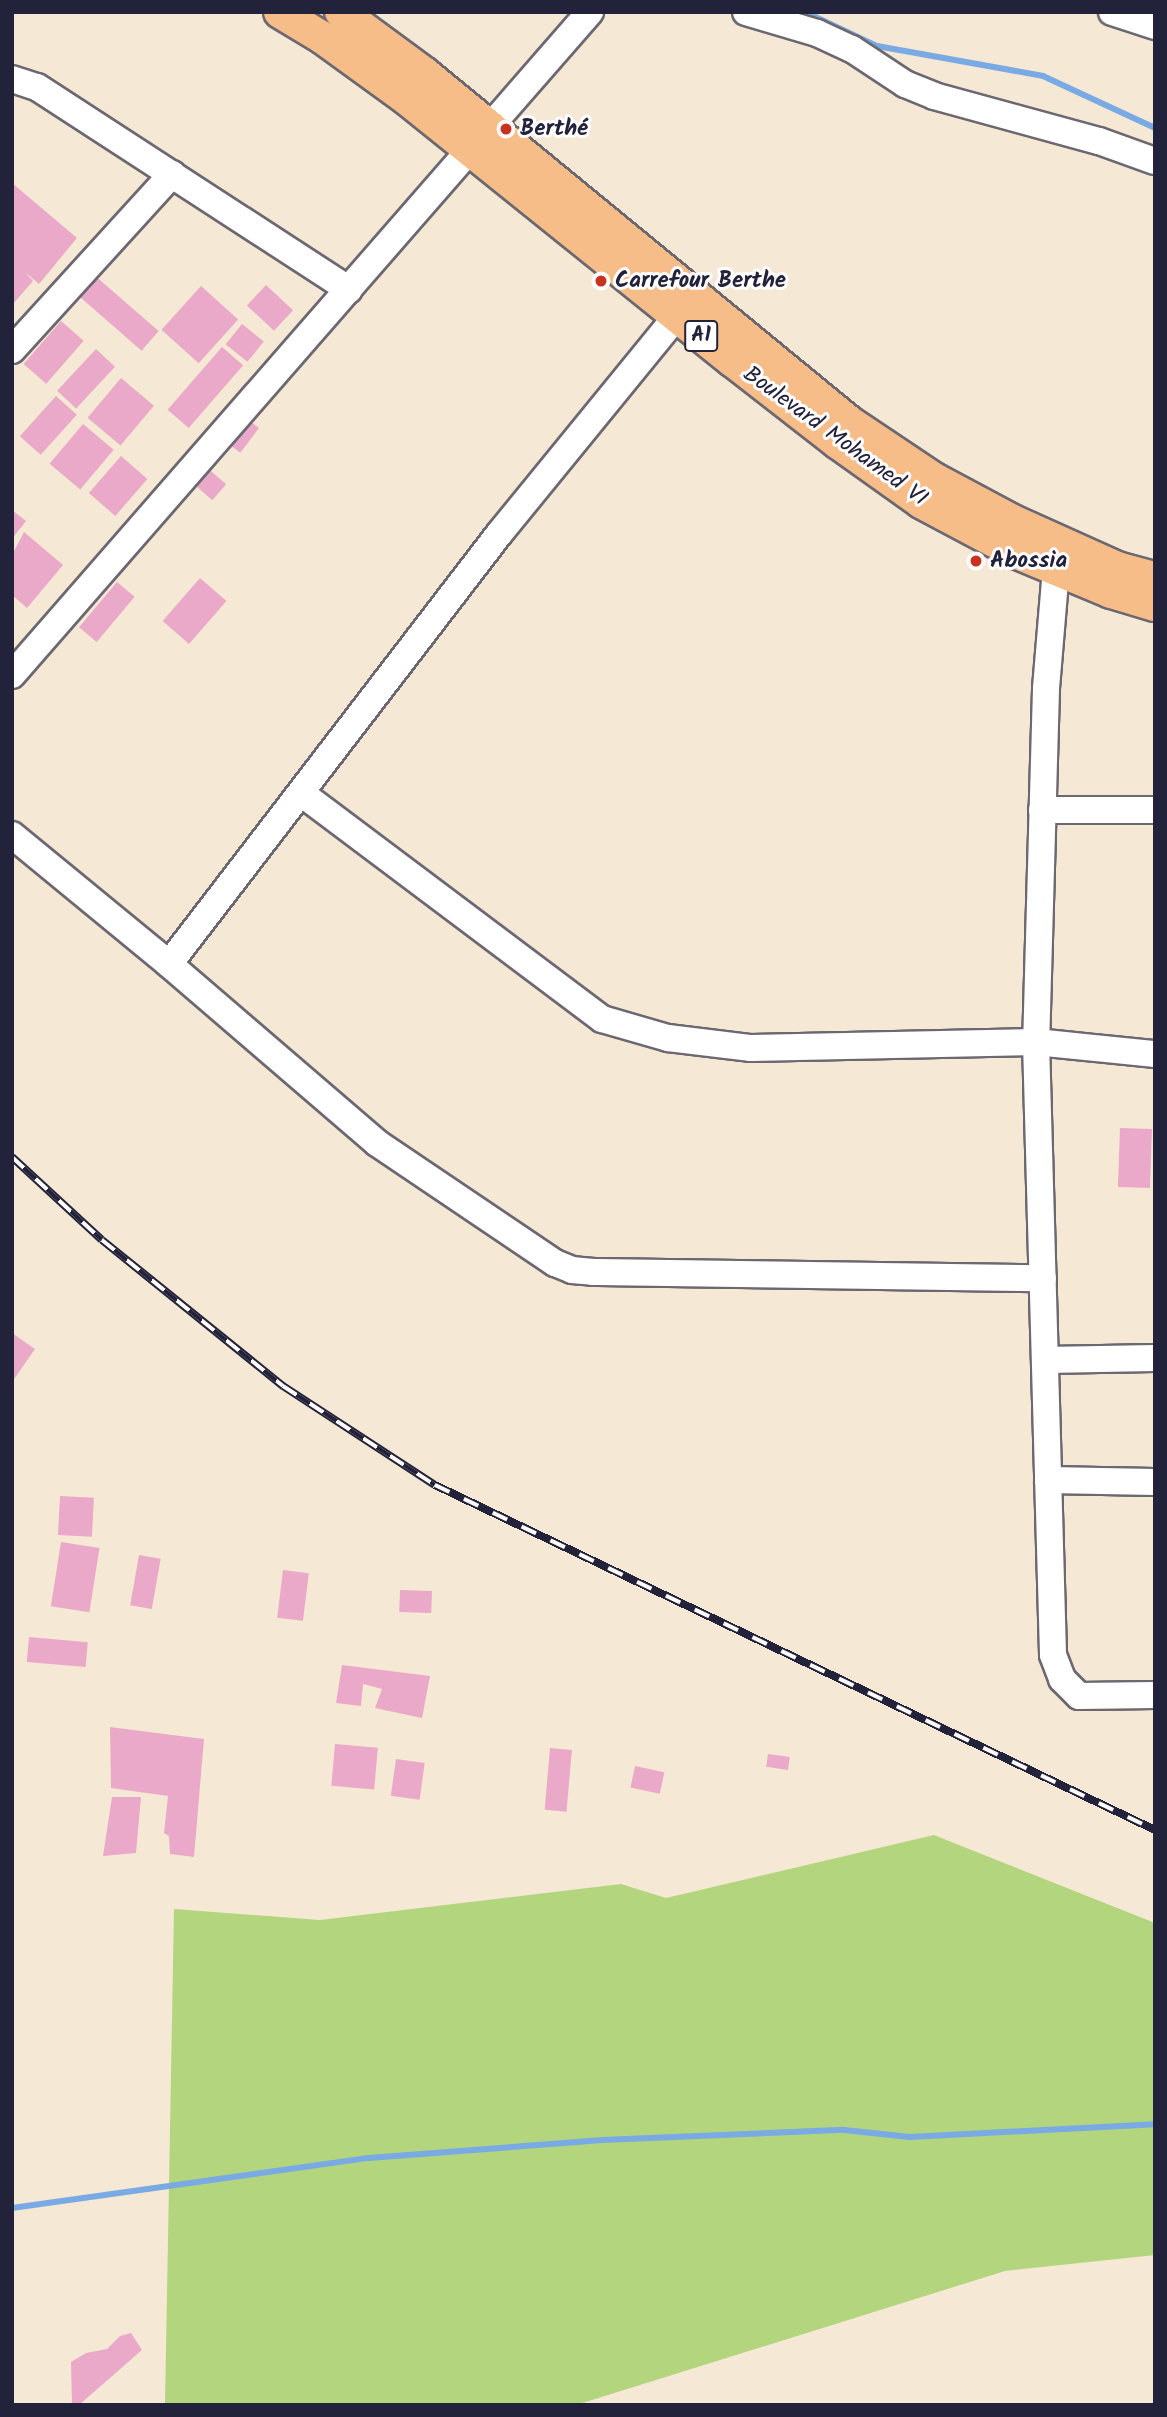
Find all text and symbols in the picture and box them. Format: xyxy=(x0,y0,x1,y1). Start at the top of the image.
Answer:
place label: Berthé xyxy=(520,115,588,143)
marker: Berthé xyxy=(498,121,514,137)
place label: Carrefour Berthe xyxy=(615,267,786,295)
marker: Carrefour Berthe xyxy=(593,273,609,289)
road number: A1 xyxy=(684,318,718,354)
street label: Boulevard Mohamed VI xyxy=(737,361,933,513)
place label: Abossia xyxy=(990,547,1067,575)
marker: Abossia xyxy=(968,553,984,569)

